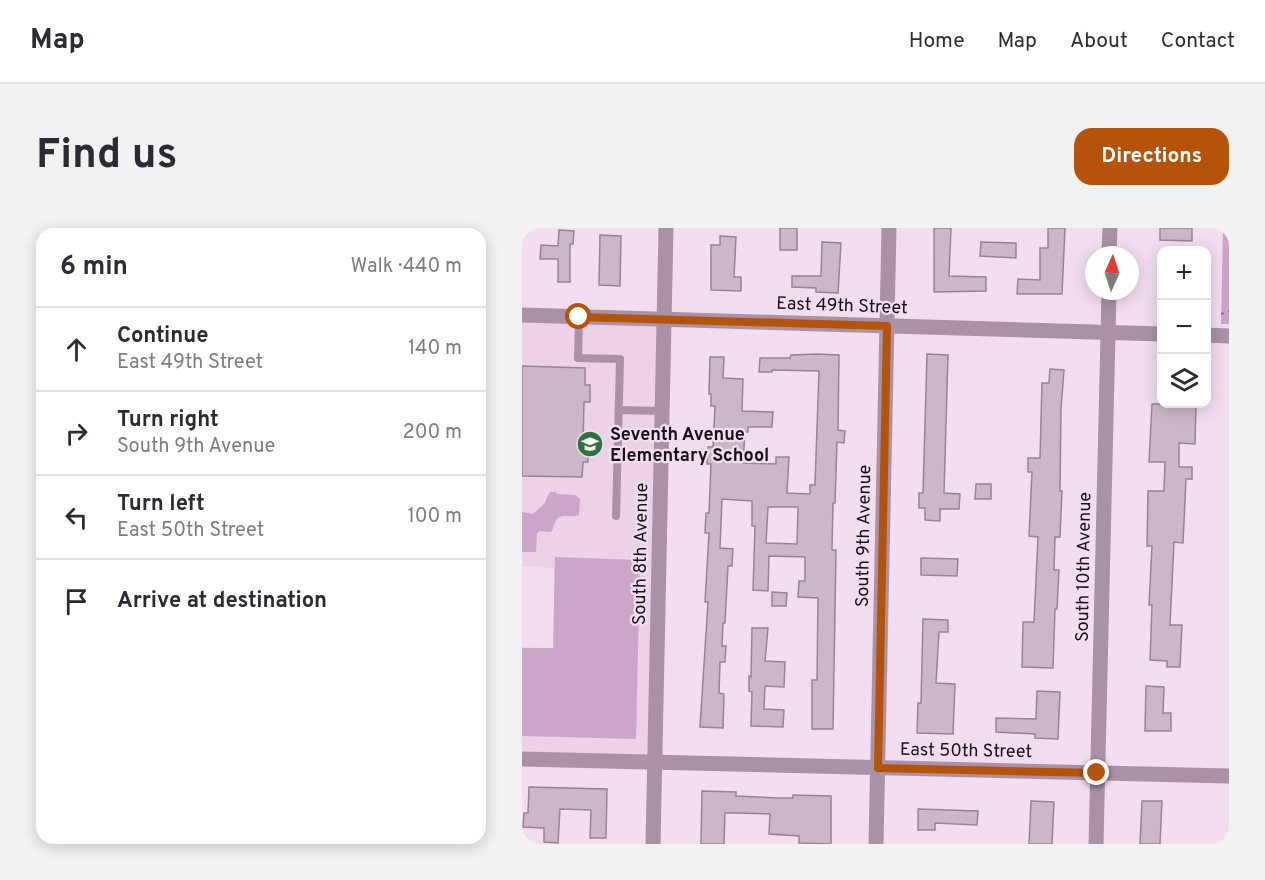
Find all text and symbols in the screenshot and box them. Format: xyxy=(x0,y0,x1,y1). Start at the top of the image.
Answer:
text: Map xyxy=(30,23,85,59)
text: Home xyxy=(909,28,965,55)
text: Map xyxy=(998,28,1037,55)
text: About xyxy=(1070,28,1128,55)
text: Contact xyxy=(1161,28,1235,55)
button: Directions xyxy=(1074,128,1229,185)
text: Find us xyxy=(36,130,177,183)
north arrow xyxy=(1085,246,1139,300)
map controls xyxy=(1157,246,1211,408)
button: + xyxy=(1157,246,1211,300)
text: 6 min xyxy=(60,251,128,284)
text: Walk · 440 m xyxy=(351,254,462,280)
street label: East 49th Street xyxy=(776,293,908,320)
button: − xyxy=(1157,300,1211,354)
route start xyxy=(565,303,591,329)
text: Continue xyxy=(117,323,208,350)
icon: ahead xyxy=(60,333,93,366)
text: 140 m xyxy=(408,336,462,362)
text: East 49th Street xyxy=(117,350,263,376)
button: layers xyxy=(1157,354,1211,408)
text: Turn right xyxy=(117,407,219,434)
icon: right xyxy=(60,417,93,450)
text: 200 m xyxy=(403,420,462,446)
place label: Seventh Avenue Elementary School xyxy=(610,424,769,468)
school or university icon: Seventh Avenue Elementary School xyxy=(575,429,605,459)
text: South 9th Avenue xyxy=(117,434,275,460)
street label: South 9th Avenue xyxy=(852,465,877,607)
street label: South 8th Avenue xyxy=(629,483,654,625)
text: Turn left xyxy=(117,491,205,518)
street label: South 10th Avenue xyxy=(1072,492,1097,642)
icon: left xyxy=(60,501,93,534)
text: 100 m xyxy=(407,504,462,530)
text: East 50th Street xyxy=(117,518,264,544)
icon: arrive xyxy=(60,585,93,618)
text: Arrive at destination xyxy=(117,588,327,615)
street label: East 50th Street xyxy=(900,739,1032,764)
route end xyxy=(1083,759,1109,785)

